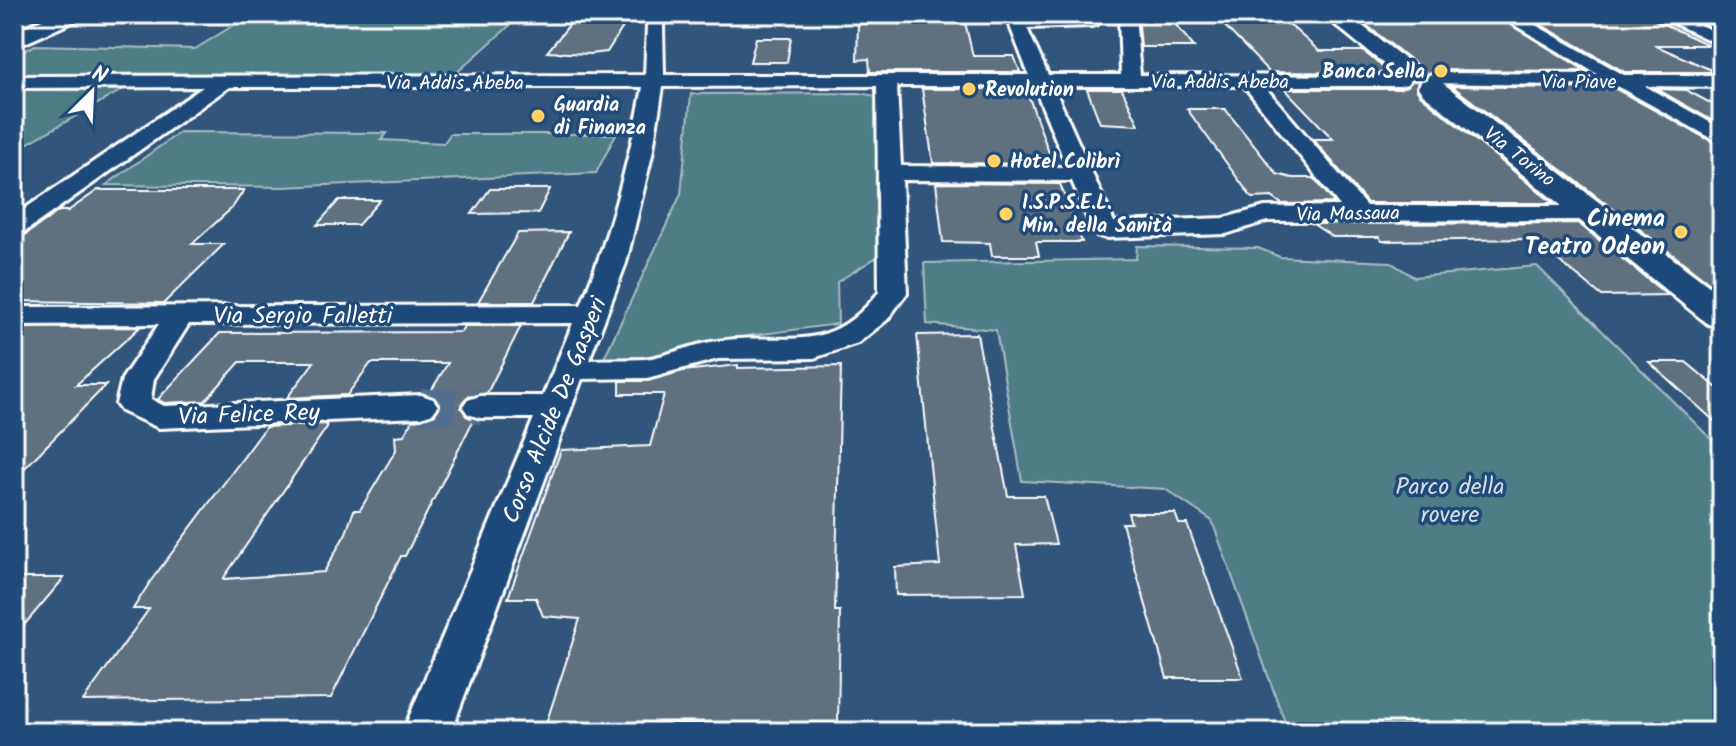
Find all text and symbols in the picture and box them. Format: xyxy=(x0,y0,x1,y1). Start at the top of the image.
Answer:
north arrow xyxy=(52,52,132,132)
text: N xyxy=(86,57,113,95)
place label: Banca Sella xyxy=(1322,57,1425,89)
marker: Banca Sella xyxy=(1432,62,1450,80)
street label: Via Addis Abeba xyxy=(1151,67,1289,99)
street label: Via Piave xyxy=(1541,67,1617,99)
street label: Via Addis Abeba xyxy=(386,68,524,100)
place label: Revolution xyxy=(985,75,1074,107)
marker: Revolution xyxy=(960,80,978,98)
place label: Guardia di Finanza xyxy=(554,90,646,145)
marker: Guardia di Finanza xyxy=(529,107,547,125)
street label: Via Torino xyxy=(1476,119,1562,196)
place label: Hotel Colibrì xyxy=(1010,147,1120,179)
marker: Hotel Colibrì xyxy=(985,152,1003,170)
place label: I.S.P.S.E.L. Min. della Sanità xyxy=(1022,188,1172,243)
street label: Via Massaua xyxy=(1296,198,1400,232)
place label: Cinema Teatro Odeon xyxy=(1525,200,1665,267)
marker: I.S.P.S.E.L. Min. della Sanità xyxy=(997,205,1015,223)
marker: Cinema Teatro Odeon xyxy=(1672,223,1690,241)
street label: Corso Alcide De Gasperi xyxy=(492,290,619,530)
street label: Via Sergio Falletti xyxy=(213,297,394,336)
street label: Via Felice Rey xyxy=(178,394,321,437)
park label: Parco della rovere xyxy=(1395,468,1505,535)

